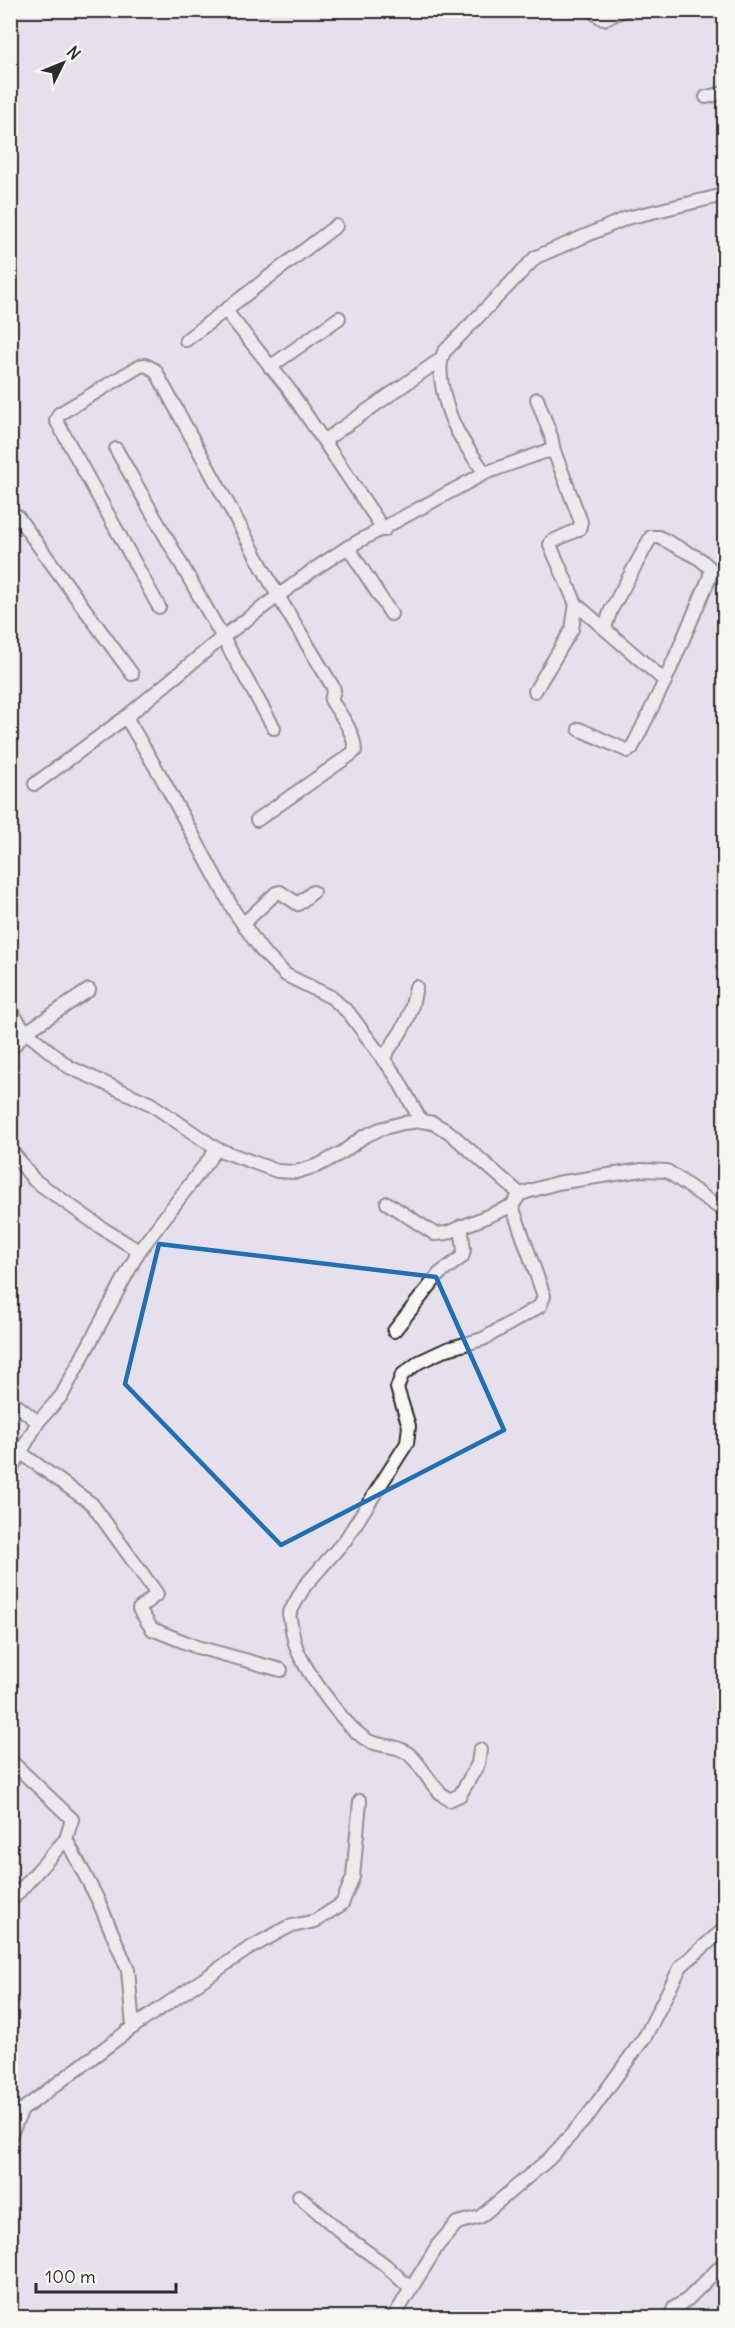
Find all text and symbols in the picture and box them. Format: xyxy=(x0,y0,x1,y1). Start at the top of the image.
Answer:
north arrow xyxy=(33,33,93,93)
text: N xyxy=(63,42,85,64)
scale bar xyxy=(36,2256,176,2294)
text: 100 m xyxy=(45,2265,96,2288)

